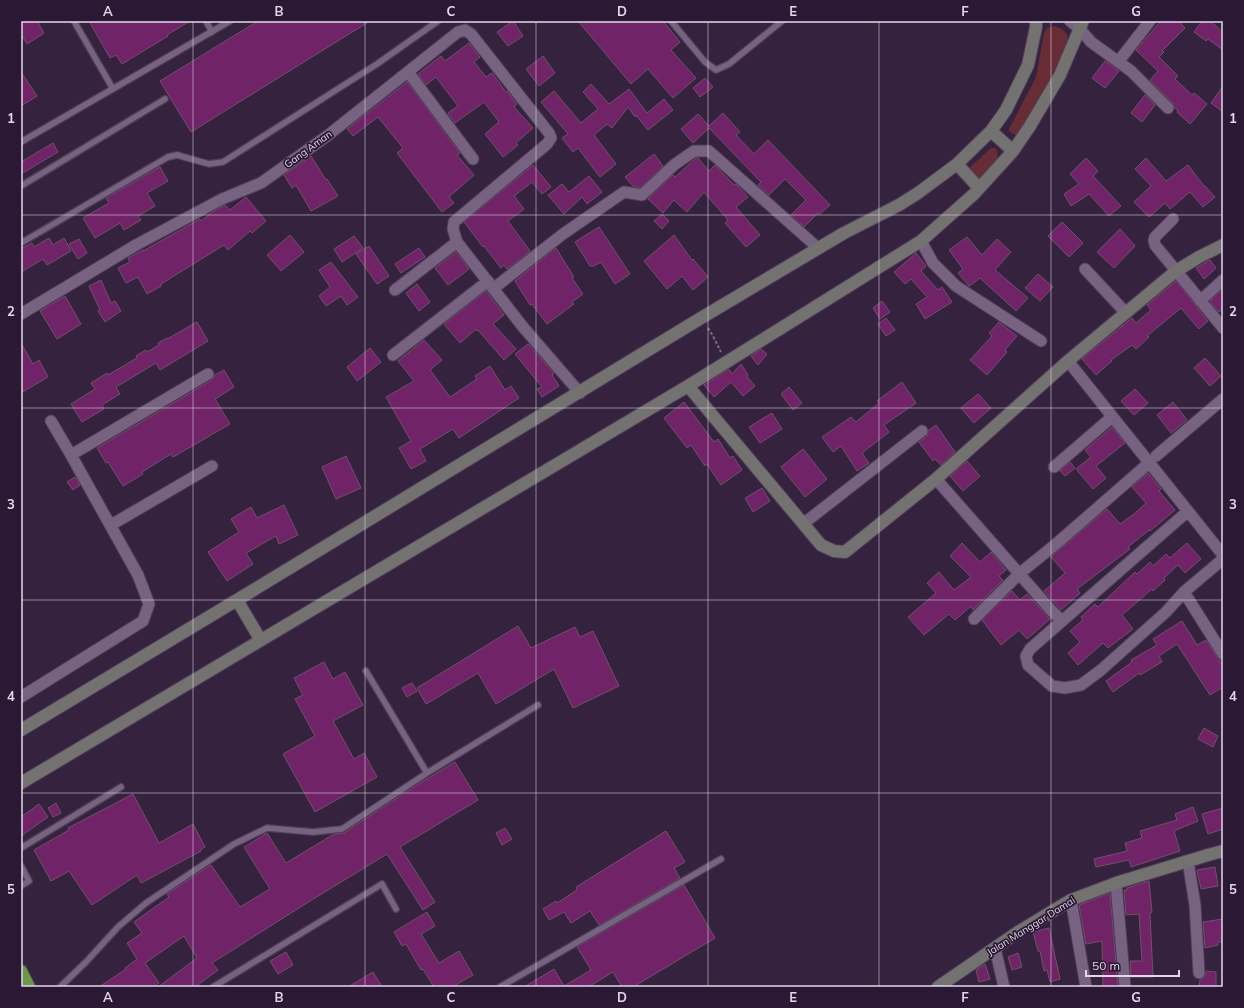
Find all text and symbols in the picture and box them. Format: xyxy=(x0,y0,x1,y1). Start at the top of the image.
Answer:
text: A xyxy=(103,3,113,19)
text: B xyxy=(275,3,284,19)
text: C xyxy=(447,3,456,19)
text: D xyxy=(617,3,627,19)
text: E xyxy=(789,3,797,19)
text: F xyxy=(961,3,969,19)
text: G xyxy=(1131,3,1141,19)
text: 1 xyxy=(7,110,15,126)
text: 1 xyxy=(1229,110,1237,126)
street label: Gang Aman xyxy=(282,127,335,171)
text: 2 xyxy=(7,303,15,319)
text: 2 xyxy=(1229,303,1237,319)
text: 3 xyxy=(7,496,15,512)
text: 3 xyxy=(1229,496,1237,512)
text: 4 xyxy=(7,688,15,704)
text: 4 xyxy=(1229,688,1237,704)
text: 5 xyxy=(7,881,15,897)
text: 5 xyxy=(1229,881,1237,897)
street label: Jalan Manggar Damai xyxy=(985,894,1077,958)
scale bar xyxy=(1086,952,1179,978)
text: 50 m xyxy=(1092,958,1120,973)
text: A xyxy=(103,989,113,1005)
text: B xyxy=(275,989,284,1005)
text: C xyxy=(447,989,456,1005)
text: D xyxy=(617,989,627,1005)
text: E xyxy=(789,989,797,1005)
text: F xyxy=(961,989,969,1005)
text: G xyxy=(1131,989,1141,1005)

